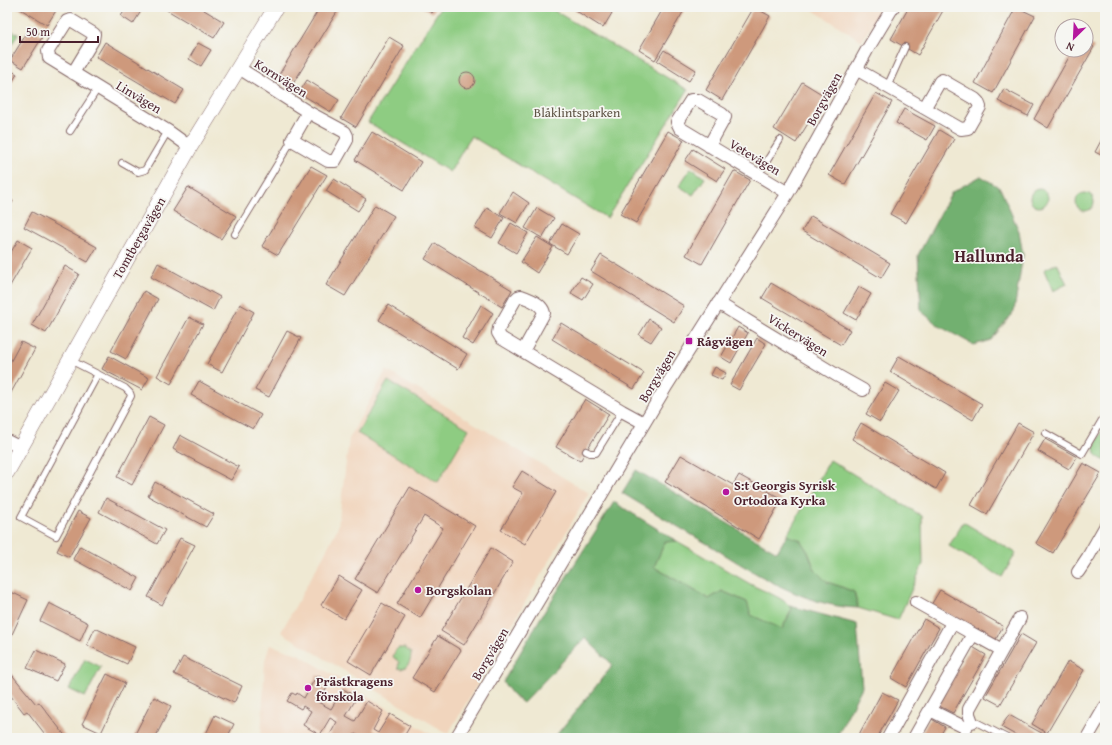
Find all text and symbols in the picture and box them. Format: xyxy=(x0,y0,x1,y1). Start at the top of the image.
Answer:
scale bar xyxy=(20,18,98,44)
north arrow xyxy=(1054,18,1094,58)
text: 50 m xyxy=(26,23,50,40)
text: N xyxy=(1063,38,1077,56)
street label: Kornvägen xyxy=(251,54,312,102)
street label: Borgvägen xyxy=(802,68,847,129)
street label: Linvägen xyxy=(113,76,166,118)
park label: Blåklintsparken xyxy=(534,103,621,122)
street label: Vetevägen xyxy=(726,134,785,180)
street label: Tomtbergavägen xyxy=(108,193,171,282)
district label: Hallunda xyxy=(954,243,1024,268)
street label: Vickervägen xyxy=(764,309,832,361)
place label: Rågvägen xyxy=(697,332,753,351)
marker: Rågvägen xyxy=(684,336,694,346)
street label: Borgvägen xyxy=(634,346,681,406)
place label: S:t Georgis Syrisk Ortodoxa Kyrka xyxy=(734,476,836,510)
marker: S:t Georgis Syrisk Ortodoxa Kyrka xyxy=(721,487,731,497)
place label: Borgskolan xyxy=(426,581,492,600)
marker: Borgskolan xyxy=(413,585,423,595)
street label: Borgvägen xyxy=(467,624,514,684)
place label: Prästkragens förskola xyxy=(316,672,394,706)
marker: Prästkragens förskola xyxy=(303,683,313,693)

